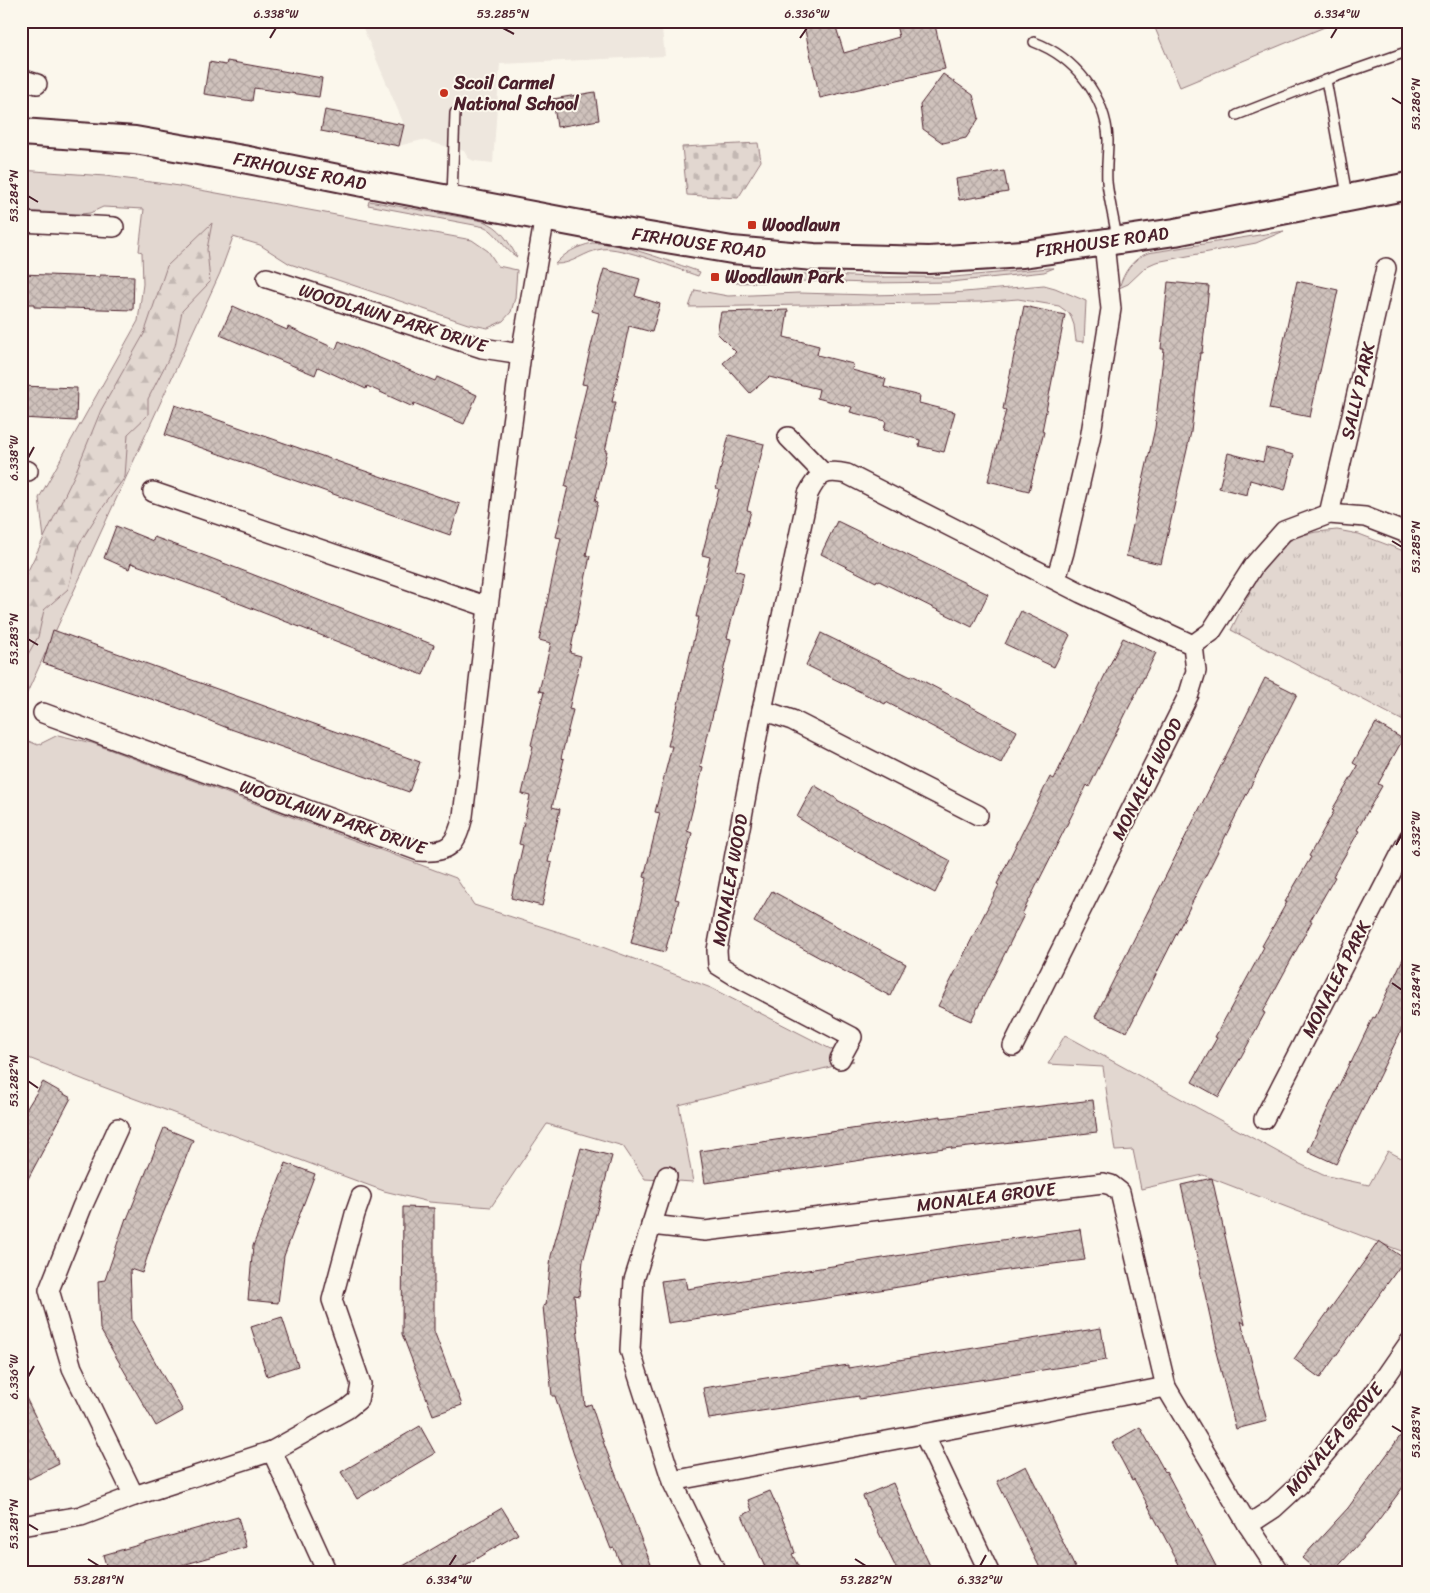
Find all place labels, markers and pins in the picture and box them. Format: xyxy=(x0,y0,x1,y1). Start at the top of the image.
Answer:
place label: Scoil Carmel National School xyxy=(453,67,580,120)
marker: Scoil Carmel National School xyxy=(438,87,450,99)
place label: Woodlawn xyxy=(762,209,840,241)
marker: Woodlawn xyxy=(746,219,758,231)
place label: Woodlawn Park xyxy=(725,261,845,293)
marker: Woodlawn Park xyxy=(709,271,721,283)

